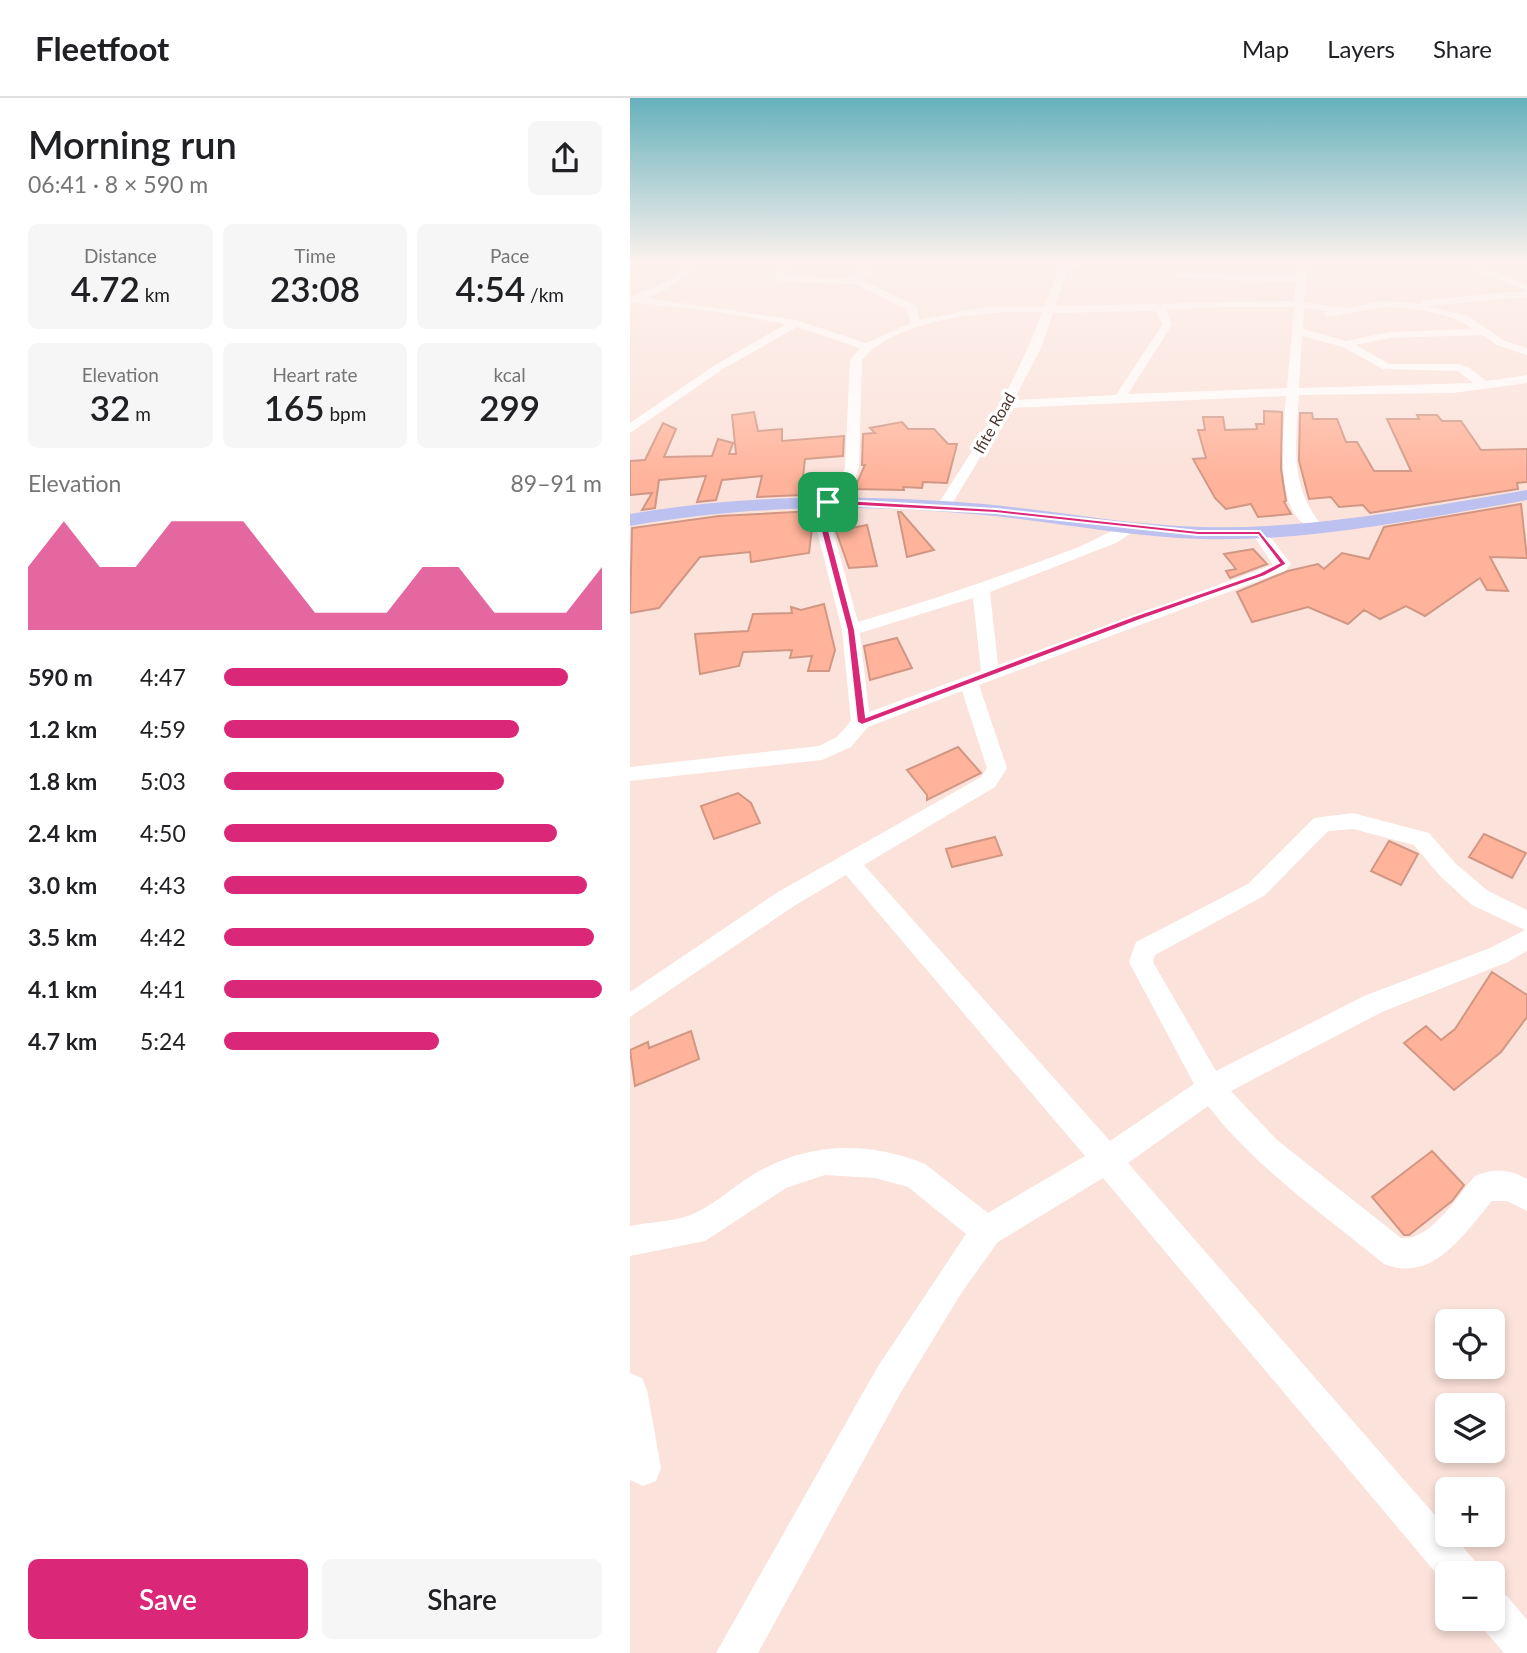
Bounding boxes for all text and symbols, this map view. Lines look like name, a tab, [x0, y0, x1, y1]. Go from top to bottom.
text: Fleetfoot	[35, 28, 169, 68]
text: Map	[1242, 34, 1289, 63]
text: Layers	[1327, 34, 1395, 63]
text: Share	[1433, 34, 1492, 63]
text: Morning run	[28, 121, 237, 167]
button: share	[528, 121, 602, 195]
text: 06:41 · 8 × 590 m	[28, 170, 208, 198]
text: Distance	[84, 244, 157, 267]
text: Time	[294, 244, 336, 267]
text: Pace	[490, 244, 529, 267]
text: 4.72	[71, 267, 140, 309]
text: 23:08	[270, 267, 360, 309]
text: 4:54	[455, 267, 525, 309]
text: km	[140, 283, 170, 306]
text: /km	[525, 283, 564, 306]
text: Elevation	[82, 363, 159, 386]
text: Heart rate	[272, 363, 358, 386]
text: kcal	[494, 363, 526, 386]
text: 32	[90, 386, 130, 428]
text: 165	[264, 386, 325, 428]
text: 299	[479, 386, 540, 428]
street label: Ifite Road	[969, 389, 1019, 457]
text: m	[130, 402, 151, 425]
text: bpm	[325, 402, 366, 425]
text: Elevation	[28, 469, 121, 497]
text: 89–91 m	[510, 469, 602, 497]
pin	[798, 472, 858, 532]
icon: arrive	[809, 483, 847, 521]
text: 590 m	[28, 663, 93, 691]
text: 4:47	[140, 663, 186, 691]
text: 1.2 km	[28, 715, 97, 743]
text: 4:59	[140, 715, 186, 743]
text: 1.8 km	[28, 767, 97, 795]
text: 5:03	[140, 767, 186, 795]
text: 2.4 km	[28, 819, 97, 847]
text: 4:50	[140, 819, 186, 847]
text: 3.0 km	[28, 871, 97, 899]
text: 4:43	[140, 871, 186, 899]
text: 3.5 km	[28, 923, 97, 951]
text: 4:42	[140, 923, 186, 951]
text: 4.1 km	[28, 975, 97, 1003]
text: 4:41	[140, 975, 186, 1003]
text: 4.7 km	[28, 1027, 97, 1055]
text: 5:24	[140, 1027, 186, 1055]
map controls	[1435, 1309, 1505, 1631]
button: locate	[1435, 1309, 1505, 1379]
button: layers	[1435, 1393, 1505, 1463]
button: +	[1435, 1477, 1505, 1547]
button: Save	[28, 1559, 308, 1639]
button: Share	[322, 1559, 602, 1639]
button: −	[1435, 1561, 1505, 1631]

